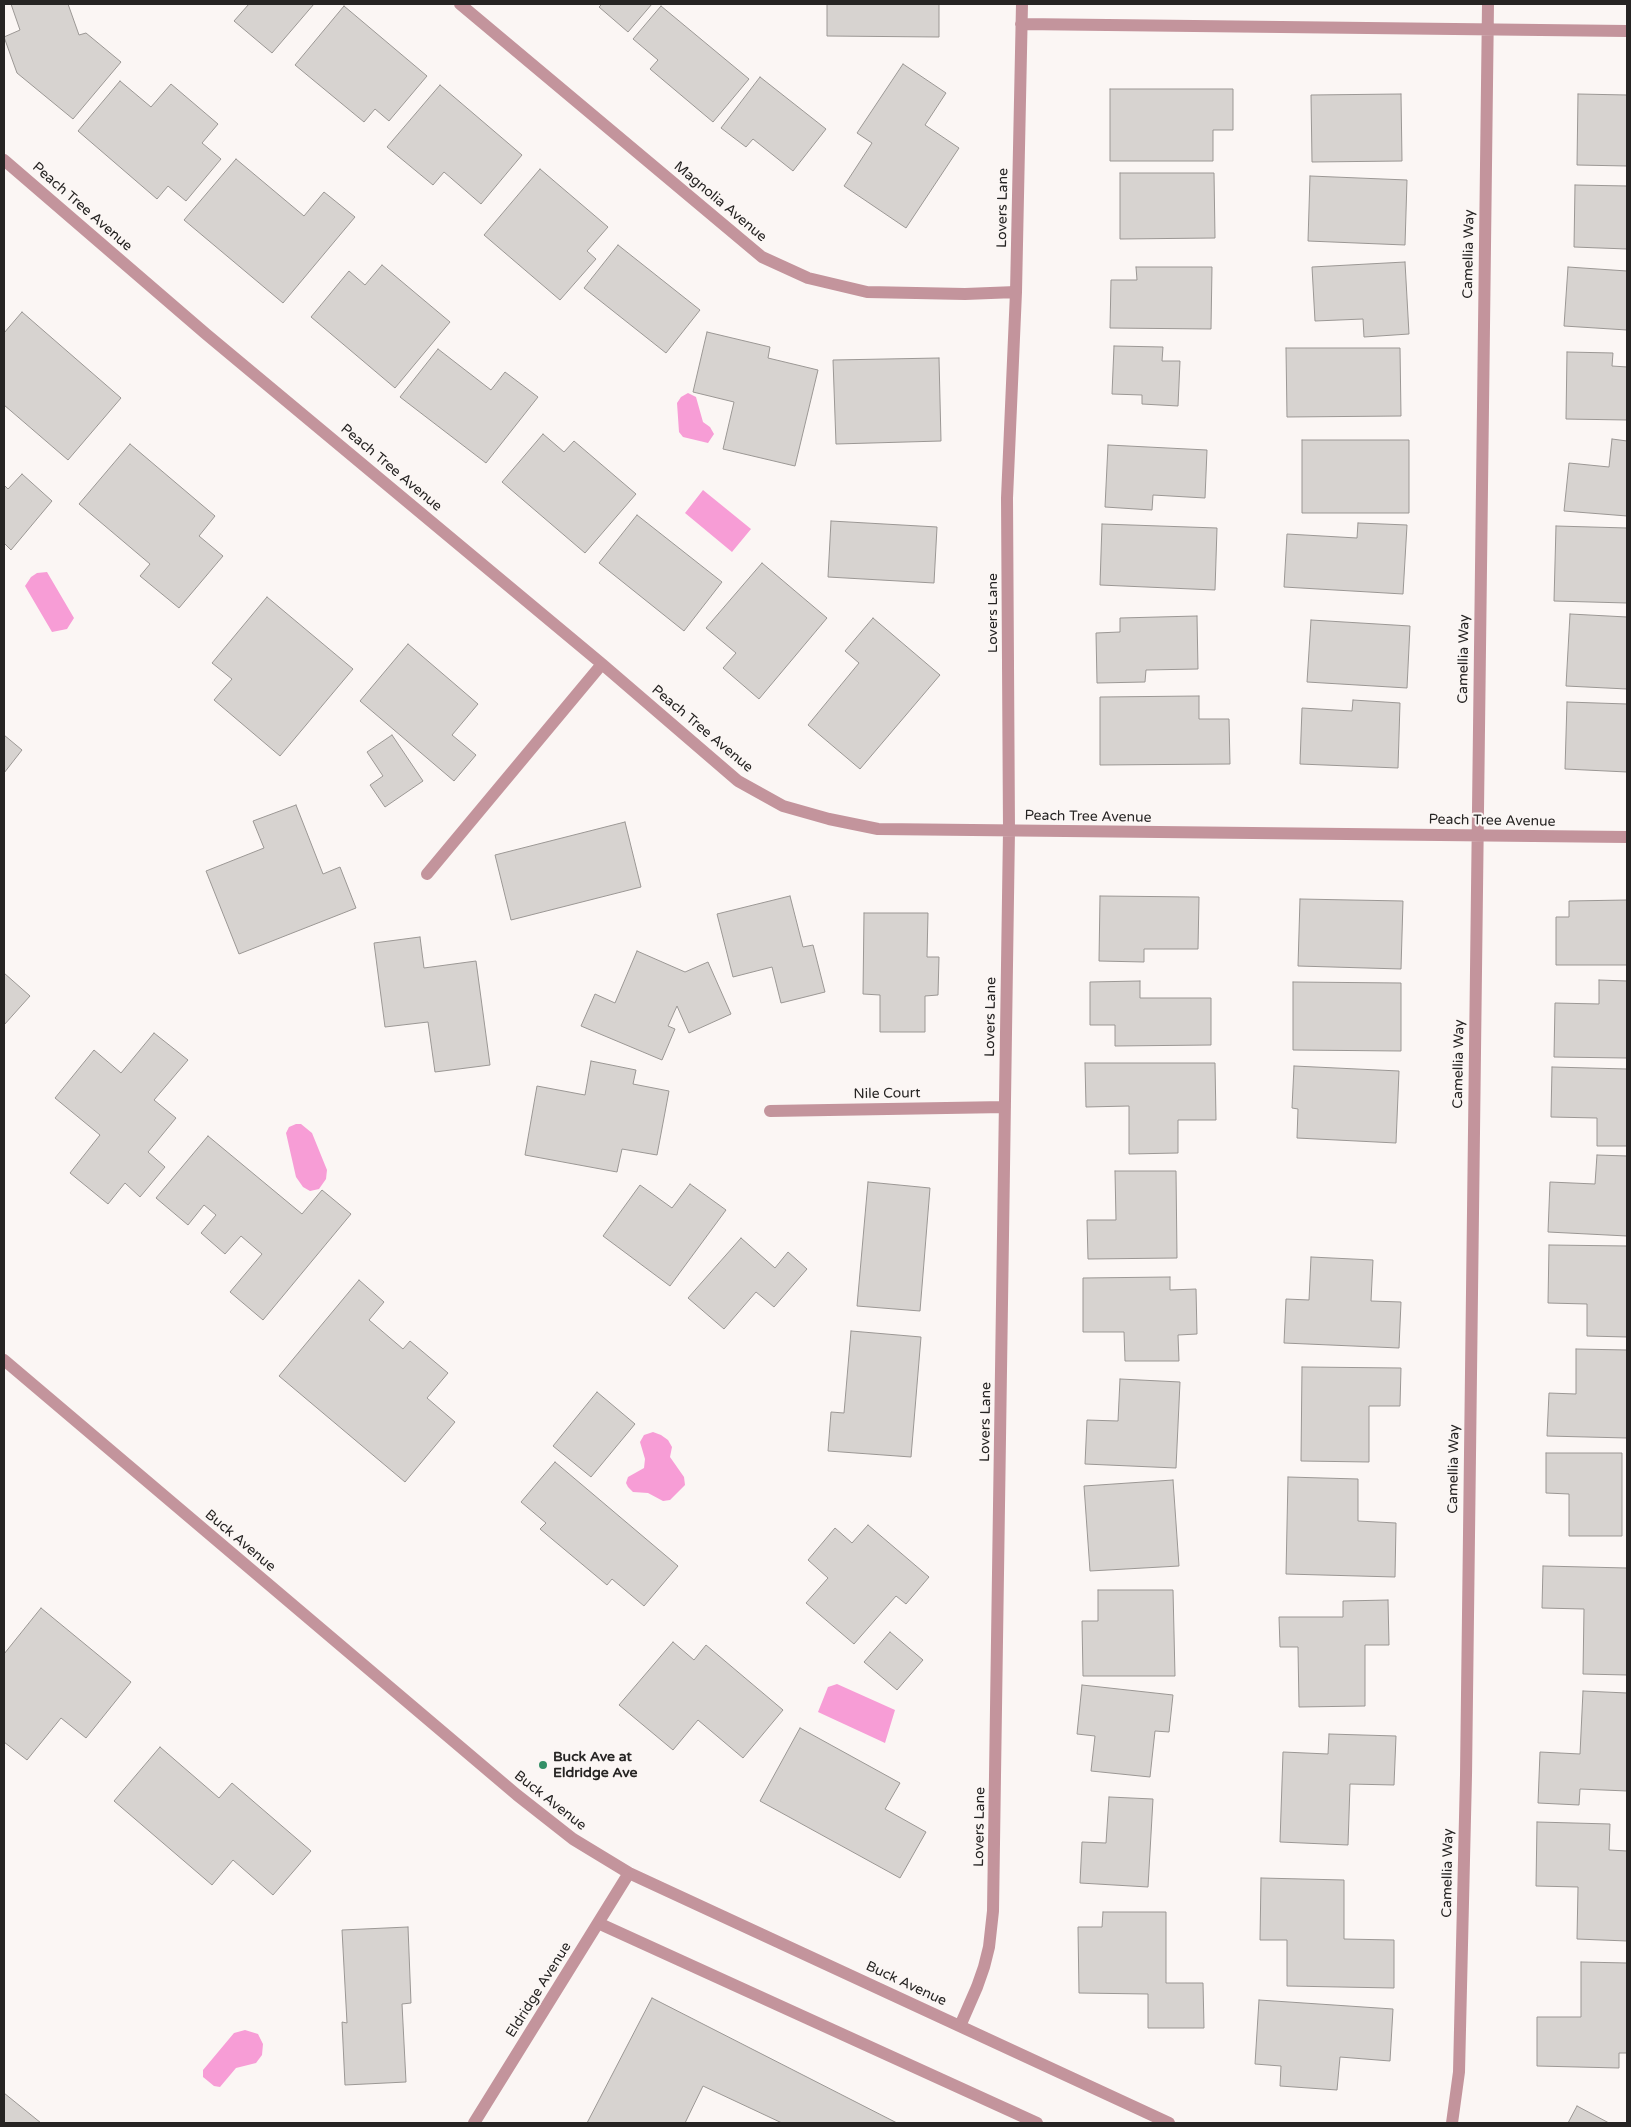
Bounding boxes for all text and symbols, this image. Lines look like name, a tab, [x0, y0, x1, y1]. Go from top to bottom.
street label: Magnolia Avenue	[670, 158, 770, 246]
street label: Peach Tree Avenue	[29, 159, 135, 255]
street label: Lovers Lane	[994, 168, 1012, 248]
street label: Camellia Way	[1460, 209, 1478, 299]
street label: Peach Tree Avenue	[337, 421, 445, 515]
street label: Lovers Lane	[985, 573, 1001, 653]
street label: Camellia Way	[1455, 614, 1473, 704]
street label: Peach Tree Avenue	[648, 682, 756, 776]
street label: Peach Tree Avenue	[1024, 807, 1152, 827]
street label: Peach Tree Avenue	[1428, 811, 1556, 831]
street label: Lovers Lane	[982, 977, 1000, 1057]
street label: Camellia Way	[1450, 1019, 1468, 1109]
street label: Nile Court	[853, 1085, 921, 1103]
street label: Lovers Lane	[977, 1382, 995, 1462]
street label: Camellia Way	[1445, 1424, 1463, 1514]
street label: Buck Avenue	[201, 1507, 279, 1575]
place label: Buck Ave at Eldridge Ave	[553, 1749, 638, 1781]
marker: Buck Ave at Eldridge Ave	[537, 1759, 549, 1771]
street label: Buck Avenue	[511, 1768, 589, 1834]
street label: Lovers Lane	[971, 1787, 989, 1867]
street label: Camellia Way	[1439, 1828, 1457, 1918]
street label: Eldridge Avenue	[503, 1939, 575, 2041]
street label: Buck Avenue	[863, 1958, 949, 2010]

